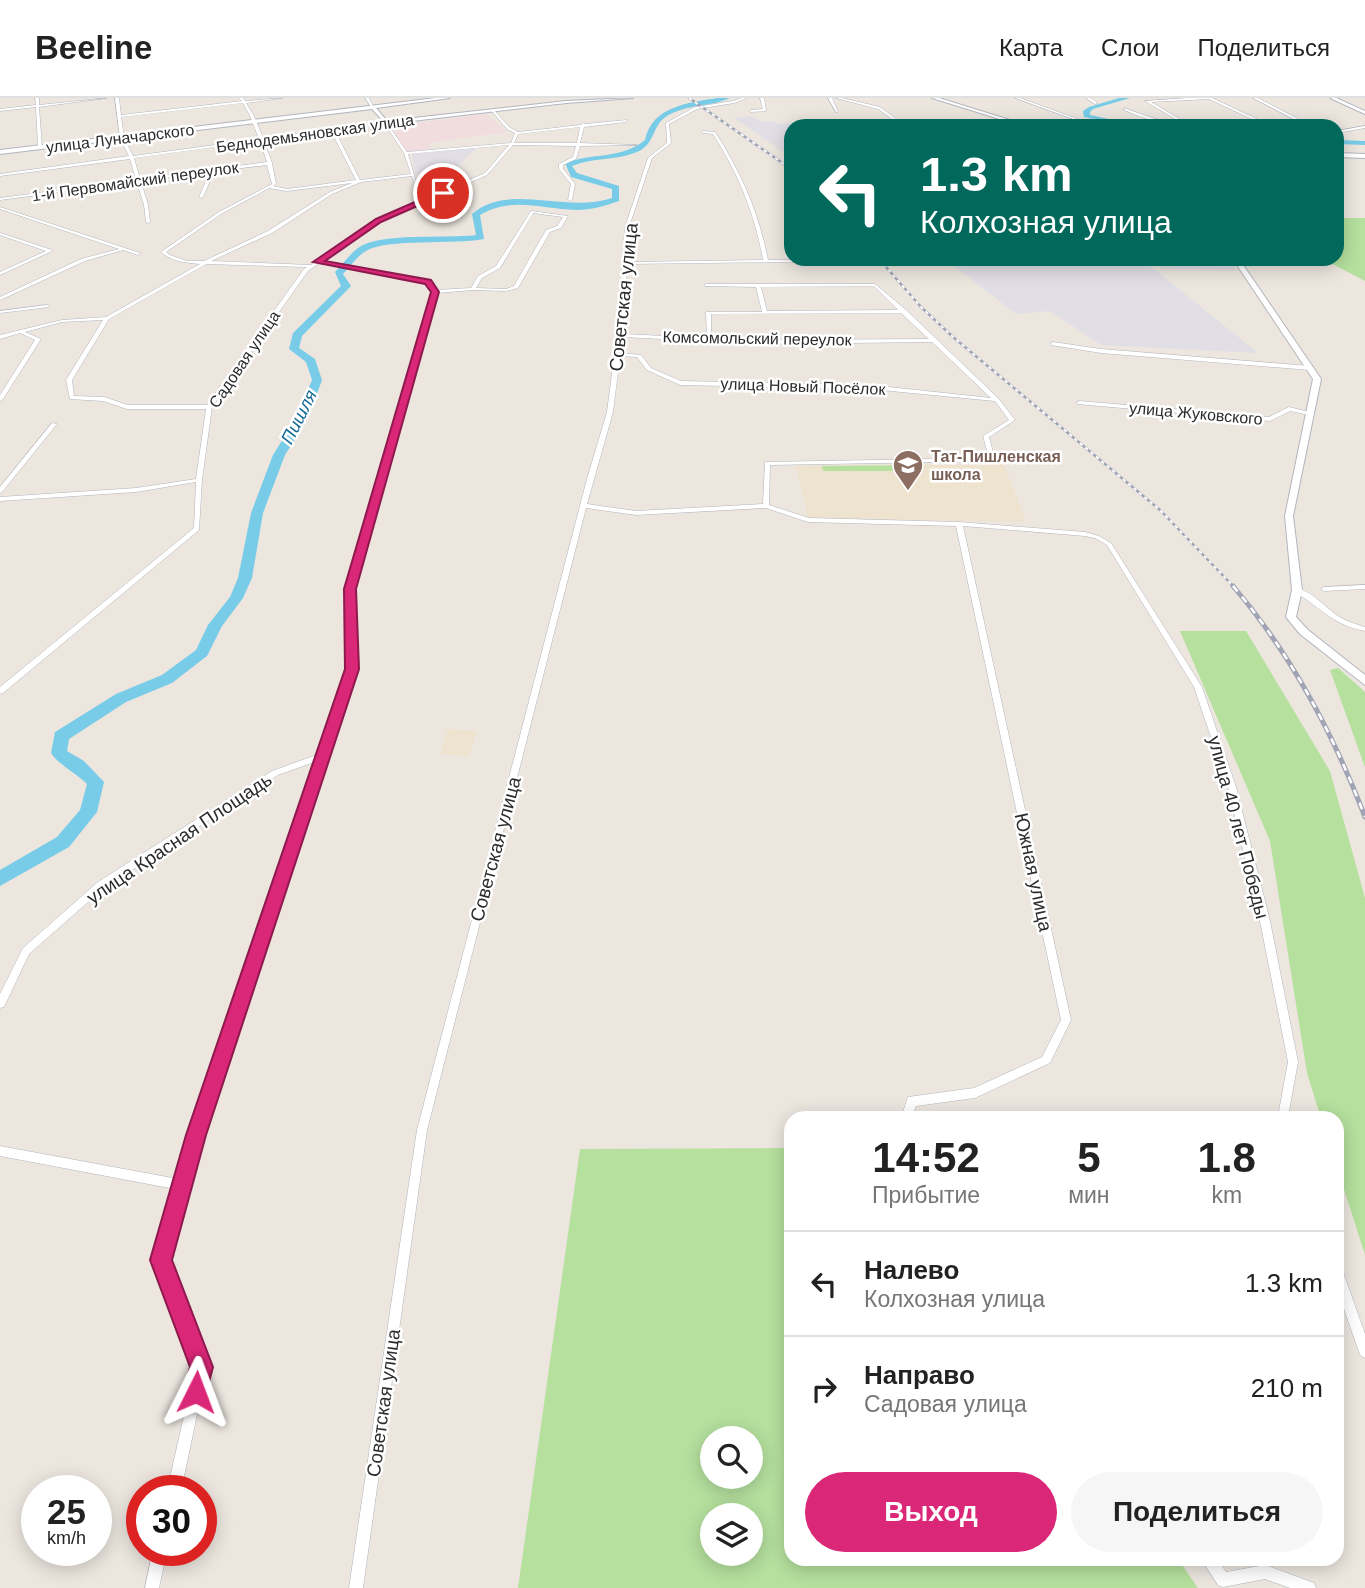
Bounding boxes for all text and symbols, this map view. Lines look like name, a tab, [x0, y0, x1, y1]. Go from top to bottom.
text: Beeline	[35, 29, 152, 66]
text: Карта	[999, 34, 1063, 61]
text: Слои	[1101, 34, 1159, 61]
text: Поделиться	[1197, 34, 1330, 61]
street label: Беднодемьяновская улица	[215, 111, 415, 156]
street label: улица Луначарского	[45, 121, 195, 156]
icon: left	[805, 147, 896, 238]
text: 1.3 km	[920, 147, 1073, 201]
street label: 1-й Первомайский переулок	[31, 158, 240, 204]
pin	[413, 163, 473, 223]
icon: arrive	[424, 174, 462, 212]
text: Колхозная улица	[920, 204, 1172, 240]
street label: Советская улица	[605, 221, 642, 372]
street label: Садовая улица	[206, 308, 283, 411]
street label: Комсомольский переулок	[662, 328, 853, 349]
street label: улица Новый Посёлок	[720, 375, 887, 398]
water label: Пишля	[277, 386, 321, 447]
street label: улица Жуковского	[1129, 399, 1263, 428]
school or university icon: Тат-Пишленская школа	[891, 448, 925, 492]
place label: Тат-Пишленская школа	[931, 448, 1061, 483]
street label: улица 40 лет Победы	[1204, 733, 1273, 921]
street label: улица Красная Площадь	[83, 769, 276, 908]
street label: Советская улица	[466, 774, 525, 924]
street label: Южная улица	[1011, 811, 1056, 934]
text: 14:52	[872, 1134, 980, 1181]
text: 5	[1077, 1134, 1100, 1181]
text: 1.8	[1198, 1134, 1256, 1181]
text: Прибытие	[872, 1182, 980, 1208]
text: мин	[1068, 1182, 1110, 1208]
text: km	[1211, 1182, 1242, 1208]
text: Налево	[864, 1255, 959, 1285]
icon: left	[805, 1265, 843, 1303]
text: 1.3 km	[1245, 1268, 1323, 1298]
text: Колхозная улица	[864, 1286, 1045, 1312]
street label: Советская улица	[363, 1327, 404, 1478]
position arrow	[159, 1355, 233, 1429]
text: Направо	[864, 1360, 975, 1390]
icon: right	[805, 1370, 843, 1408]
text: 210 m	[1251, 1373, 1323, 1403]
text: Садовая улица	[864, 1391, 1027, 1417]
map controls	[700, 1426, 763, 1566]
button: search	[700, 1426, 763, 1489]
button: Выход	[805, 1472, 1057, 1552]
button: Поделиться	[1071, 1472, 1323, 1552]
speed limit sign: 30	[126, 1475, 217, 1566]
text: 25	[47, 1492, 86, 1531]
button: layers	[700, 1503, 763, 1566]
text: km/h	[47, 1528, 86, 1548]

